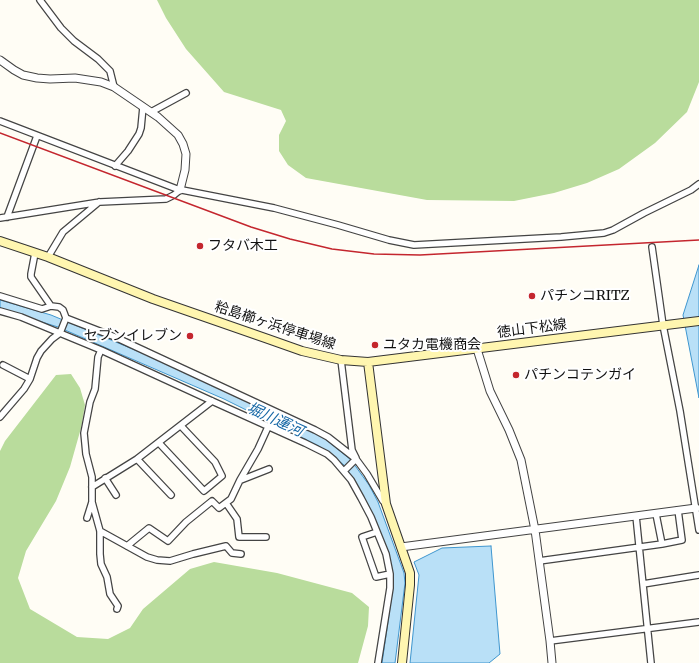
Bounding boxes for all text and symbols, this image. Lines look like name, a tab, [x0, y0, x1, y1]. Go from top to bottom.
place label: フタバ木工	[208, 238, 278, 254]
marker: フタバ木工	[195, 241, 205, 251]
place label: パチンコRITZ	[540, 288, 630, 304]
marker: パチンコRITZ	[527, 291, 537, 301]
street label: 粭島櫛ヶ浜停車場線	[212, 299, 338, 353]
street label: 徳山下松線	[496, 316, 568, 342]
place label: セブンイレブン	[84, 328, 182, 344]
marker: セブンイレブン	[185, 331, 195, 341]
place label: ユタカ電機商会	[383, 337, 481, 353]
marker: ユタカ電機商会	[370, 340, 380, 350]
place label: パチンコテンガイ	[524, 367, 636, 383]
marker: パチンコテンガイ	[511, 370, 521, 380]
water label: 堀川運河	[244, 399, 306, 441]

